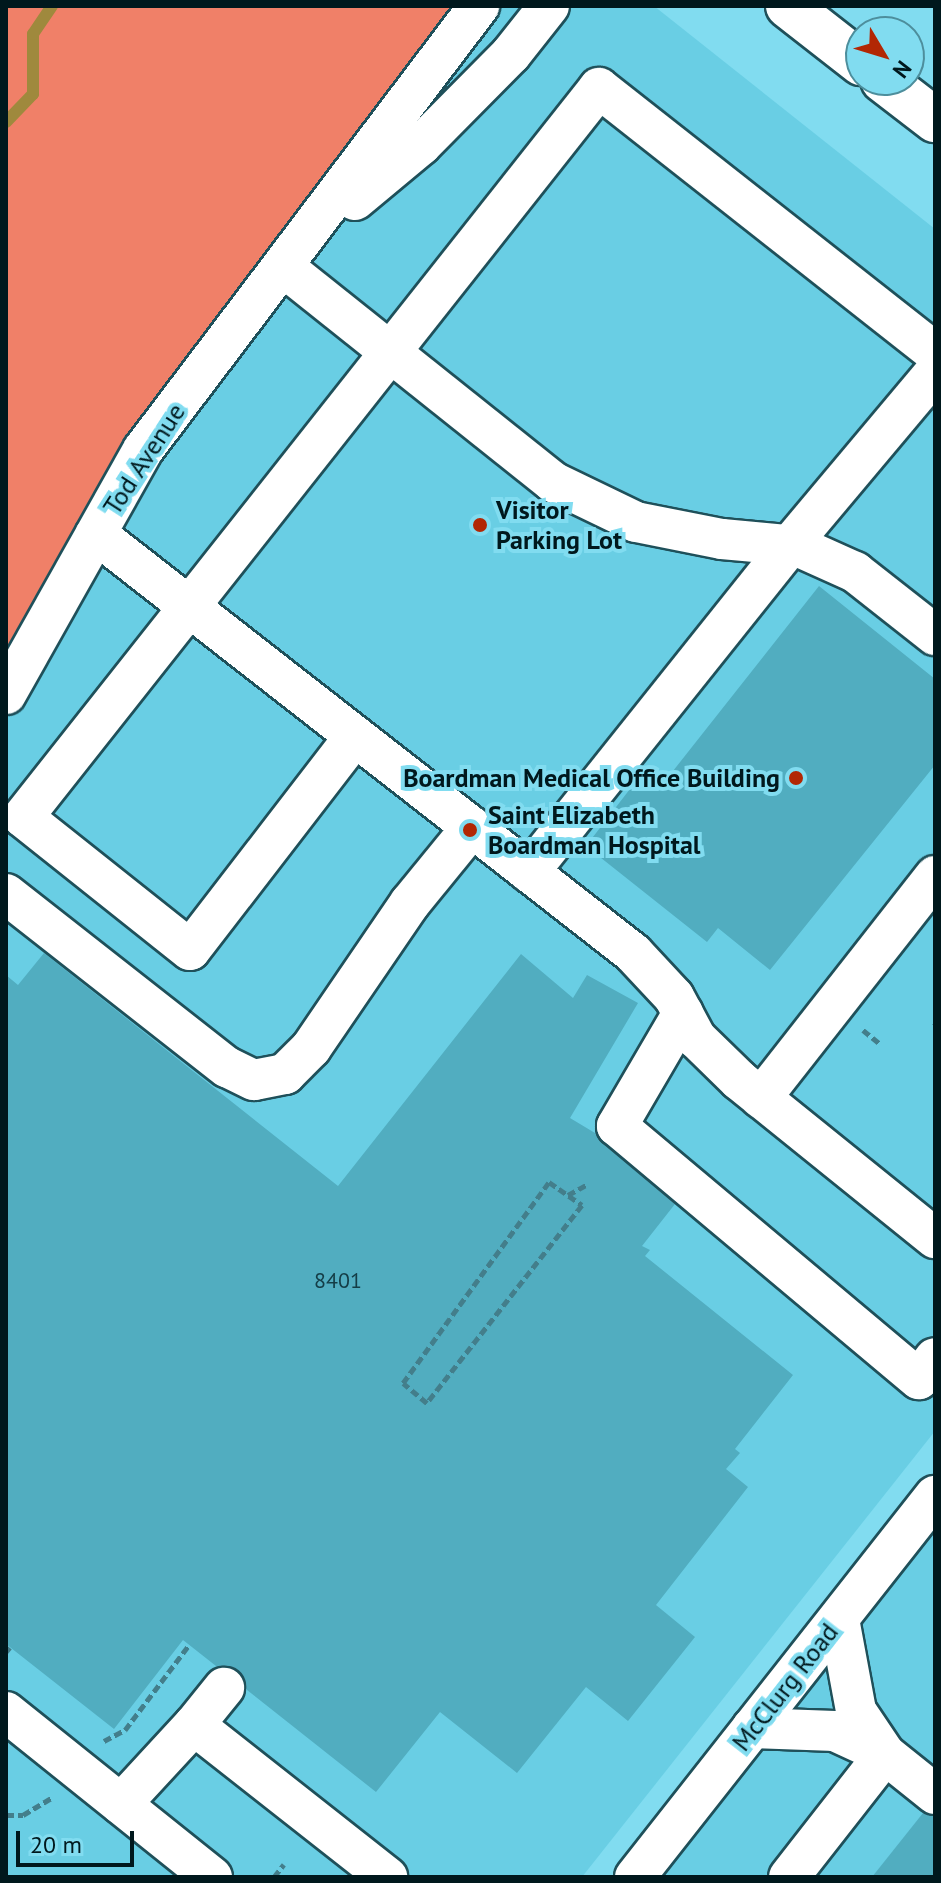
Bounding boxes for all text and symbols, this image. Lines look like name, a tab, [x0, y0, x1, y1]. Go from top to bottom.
north arrow	[845, 16, 925, 96]
text: N	[887, 55, 918, 84]
street label: Tod Avenue	[96, 397, 192, 521]
place label: Visitor Parking Lot	[496, 494, 622, 556]
marker: Visitor Parking Lot	[471, 516, 489, 534]
place label: Boardman Medical Office Building	[403, 762, 780, 794]
marker: Boardman Medical Office Building	[787, 769, 805, 787]
place label: Saint Elizabeth Boardman Hospital	[488, 799, 700, 860]
marker: Saint Elizabeth Boardman Hospital	[459, 819, 481, 841]
house number: 8401	[314, 1268, 362, 1294]
street label: McClurg Road	[725, 1617, 845, 1757]
scale bar	[20, 1815, 138, 1865]
text: 20 m	[30, 1829, 82, 1860]

